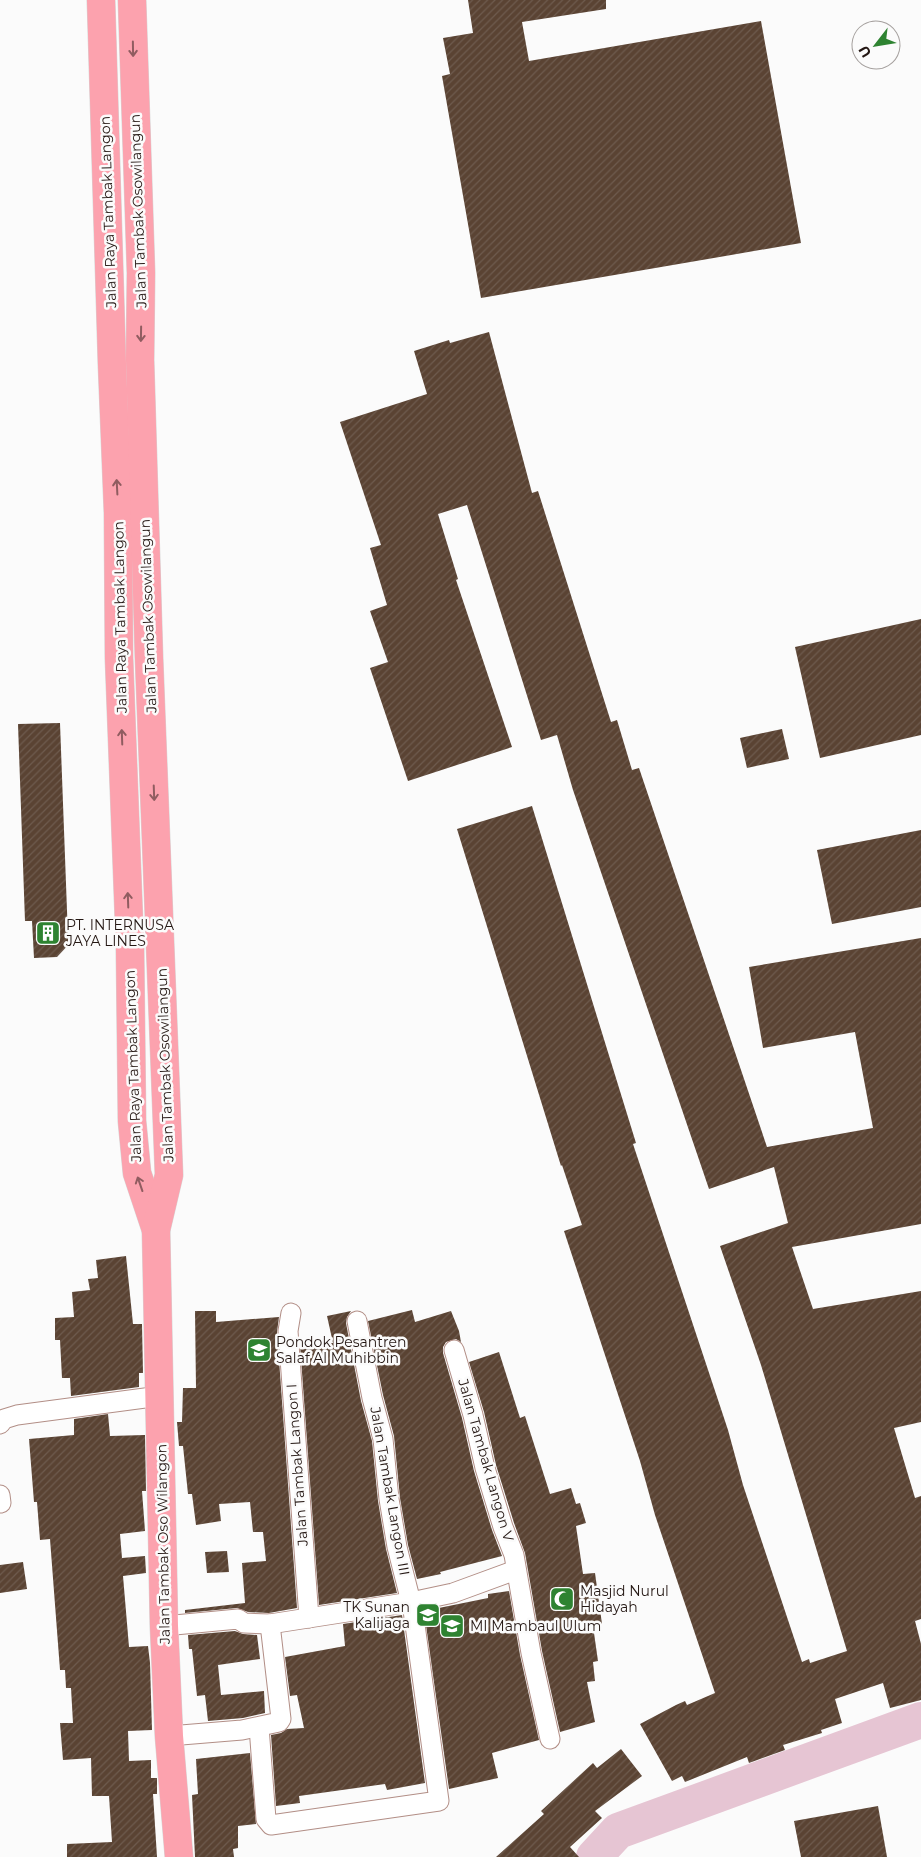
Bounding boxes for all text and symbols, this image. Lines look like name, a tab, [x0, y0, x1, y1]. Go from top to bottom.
north arrow	[851, 20, 901, 70]
one-way arrow	[128, 40, 138, 56]
text: U	[854, 42, 875, 61]
street label: Jalan Tambak Osowilangun	[126, 114, 150, 309]
street label: Jalan Raya Tambak Langon	[96, 116, 120, 309]
one-way arrow	[136, 325, 146, 341]
one-way arrow	[113, 479, 122, 495]
street label: Jalan Tambak Osowilangun	[136, 519, 160, 714]
street label: Jalan Raya Tambak Langon	[109, 521, 131, 714]
one-way arrow	[117, 729, 127, 746]
one-way arrow	[150, 785, 159, 801]
one-way arrow	[123, 892, 133, 908]
place label: PT. INTERNUSA JAYA LINES	[65, 916, 175, 950]
building icon: PT. INTERNUSA JAYA LINES	[35, 920, 61, 946]
street label: Jalan Tambak Osowilangun	[153, 968, 177, 1163]
street label: Jalan Raya Tambak Langon	[121, 970, 145, 1163]
one-way arrow	[135, 1176, 144, 1192]
place label: Pondok Pesantren Salaf Al Muhibbin	[276, 1333, 406, 1367]
school or university icon: Pondok Pesantren Salaf Al Muhibbin	[246, 1337, 272, 1363]
street label: Jalan Tambak Langon V	[454, 1376, 518, 1544]
street label: Jalan Tambak Langon I	[282, 1383, 312, 1548]
street label: Jalan Tambak Langon III	[366, 1404, 414, 1577]
street label: Jalan Tambak Oso Wilangon	[152, 1444, 174, 1645]
place label: Masjid Nurul Hidayah	[580, 1582, 669, 1616]
mosque icon: Masjid Nurul Hidayah	[549, 1586, 575, 1612]
place label: TK Sunan Kalijaga	[343, 1598, 410, 1632]
school or university icon: TK Sunan Kalijaga	[415, 1602, 441, 1628]
school or university icon: MI Mambaul Ulum	[439, 1613, 465, 1639]
place label: MI Mambaul Ulum	[470, 1617, 601, 1635]

